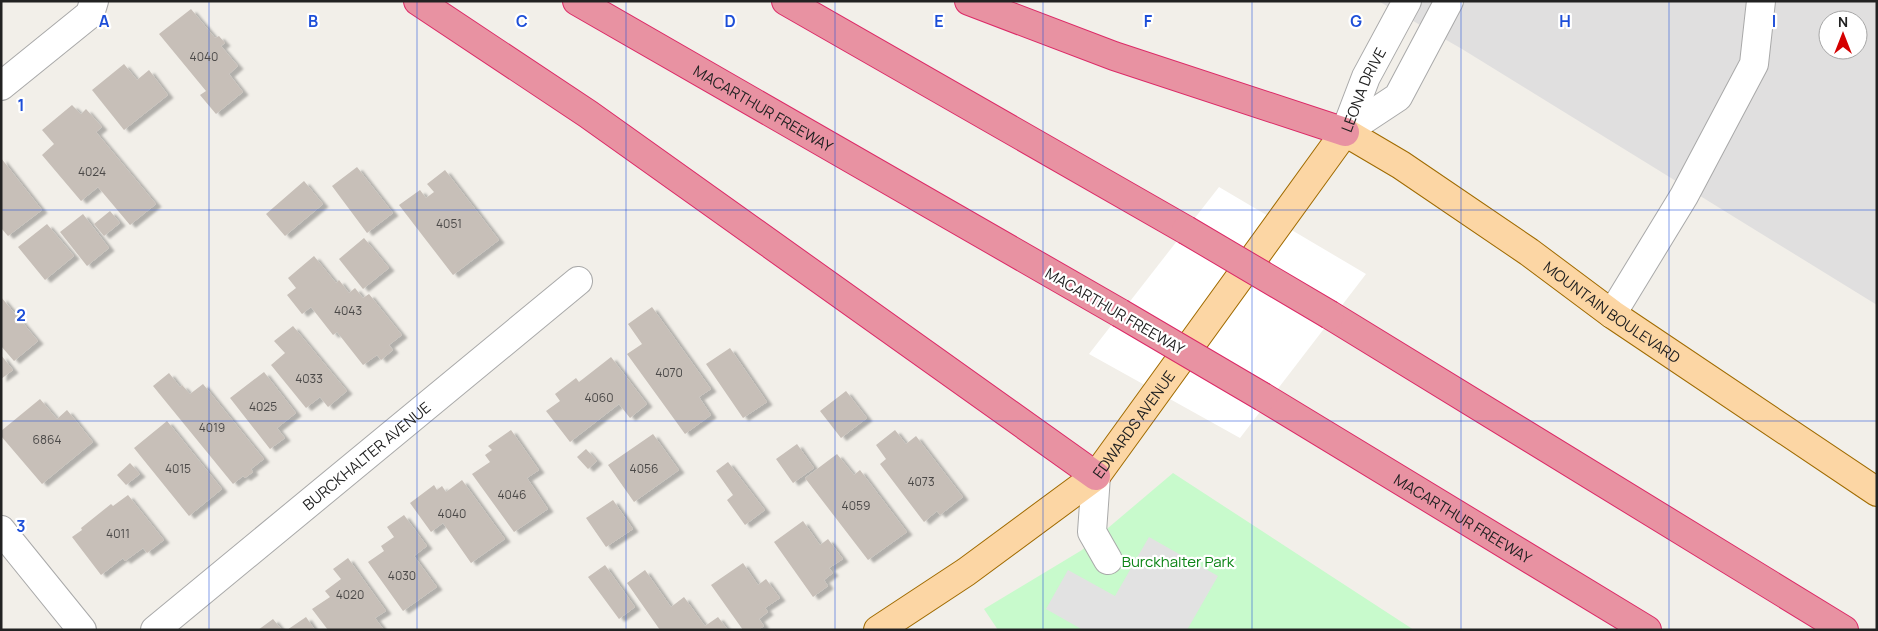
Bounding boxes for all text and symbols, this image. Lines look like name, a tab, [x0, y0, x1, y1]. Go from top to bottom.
text: A	[99, 10, 110, 32]
text: B	[308, 10, 318, 32]
text: C	[516, 10, 528, 32]
text: D	[724, 10, 736, 32]
text: E	[934, 10, 944, 32]
text: F	[1144, 10, 1153, 32]
text: G	[1350, 10, 1362, 32]
text: H	[1559, 10, 1571, 32]
text: I	[1772, 10, 1776, 32]
north arrow	[1818, 10, 1868, 60]
text: N	[1838, 12, 1848, 31]
street label: LEONA DRIVE	[1336, 44, 1391, 135]
house number: 4040	[190, 48, 218, 65]
street label: MACARTHUR FREEWAY	[690, 60, 838, 157]
text: 1	[17, 94, 25, 116]
house number: 4024	[78, 163, 106, 180]
house number: 4051	[436, 215, 462, 232]
street label: MOUNTAIN BOULEVARD	[1540, 256, 1685, 368]
street label: MACARTHUR FREEWAY	[1042, 263, 1189, 360]
house number: 4043	[334, 302, 362, 319]
text: 2	[16, 304, 26, 326]
house number: 4070	[655, 364, 683, 381]
street label: EDWARDS AVENUE	[1088, 366, 1180, 482]
house number: 4033	[295, 370, 323, 387]
house number: 4060	[584, 389, 614, 406]
street label: BURCKHALTER AVENUE	[298, 397, 435, 515]
house number: 4025	[249, 398, 277, 415]
house number: 4019	[199, 419, 225, 436]
house number: 6864	[33, 431, 61, 448]
house number: 4015	[165, 460, 191, 477]
house number: 4056	[630, 460, 658, 477]
street label: MACARTHUR FREEWAY	[1390, 469, 1536, 569]
house number: 4073	[907, 473, 935, 490]
house number: 4046	[498, 486, 526, 503]
house number: 4059	[842, 497, 870, 514]
house number: 4040	[438, 505, 466, 522]
text: 3	[16, 515, 26, 537]
house number: 4011	[106, 525, 130, 542]
park label: Burckhalter Park	[1122, 551, 1235, 572]
house number: 4030	[388, 567, 416, 584]
house number: 4020	[336, 586, 364, 603]

